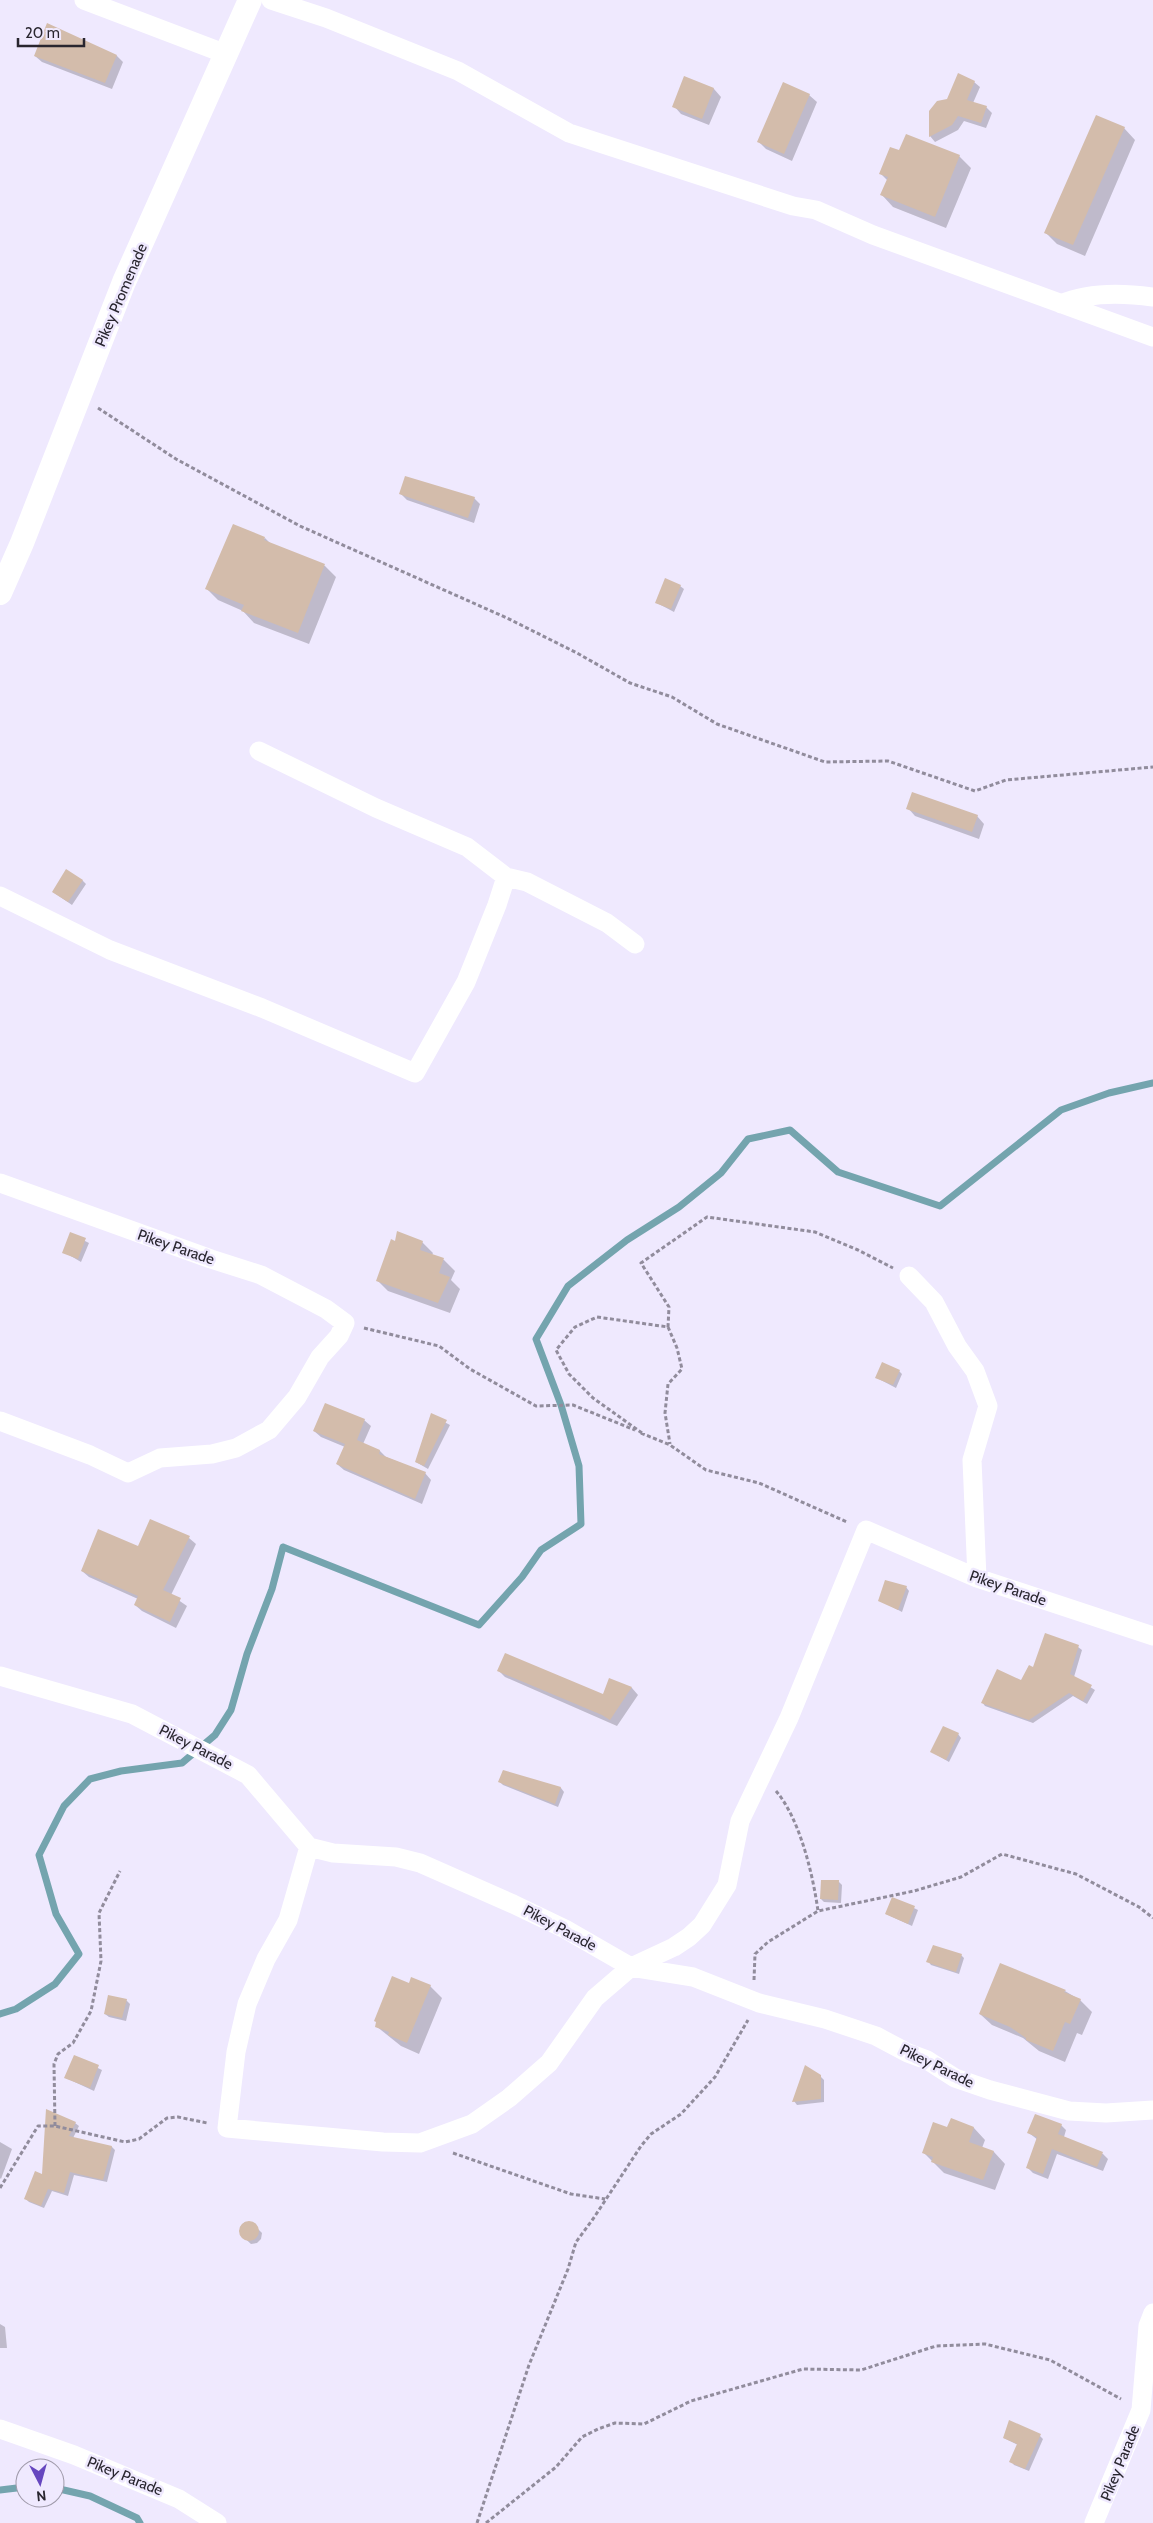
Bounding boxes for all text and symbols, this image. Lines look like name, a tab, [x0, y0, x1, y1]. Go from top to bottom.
scale bar	[18, 15, 84, 47]
text: 20 m	[25, 24, 60, 42]
street label: Pikey Promenade	[91, 240, 151, 349]
street label: Pikey Parade	[135, 1225, 217, 1269]
street label: Pikey Parade	[967, 1566, 1049, 1610]
street label: Pikey Parade	[156, 1721, 236, 1773]
street label: Pikey Parade	[520, 1901, 600, 1955]
street label: Pikey Parade	[897, 2040, 977, 2092]
street label: Pikey Parade	[1097, 2422, 1143, 2503]
street label: Pikey Parade	[85, 2453, 166, 2499]
north arrow	[15, 2458, 65, 2508]
text: N	[35, 2486, 47, 2505]

